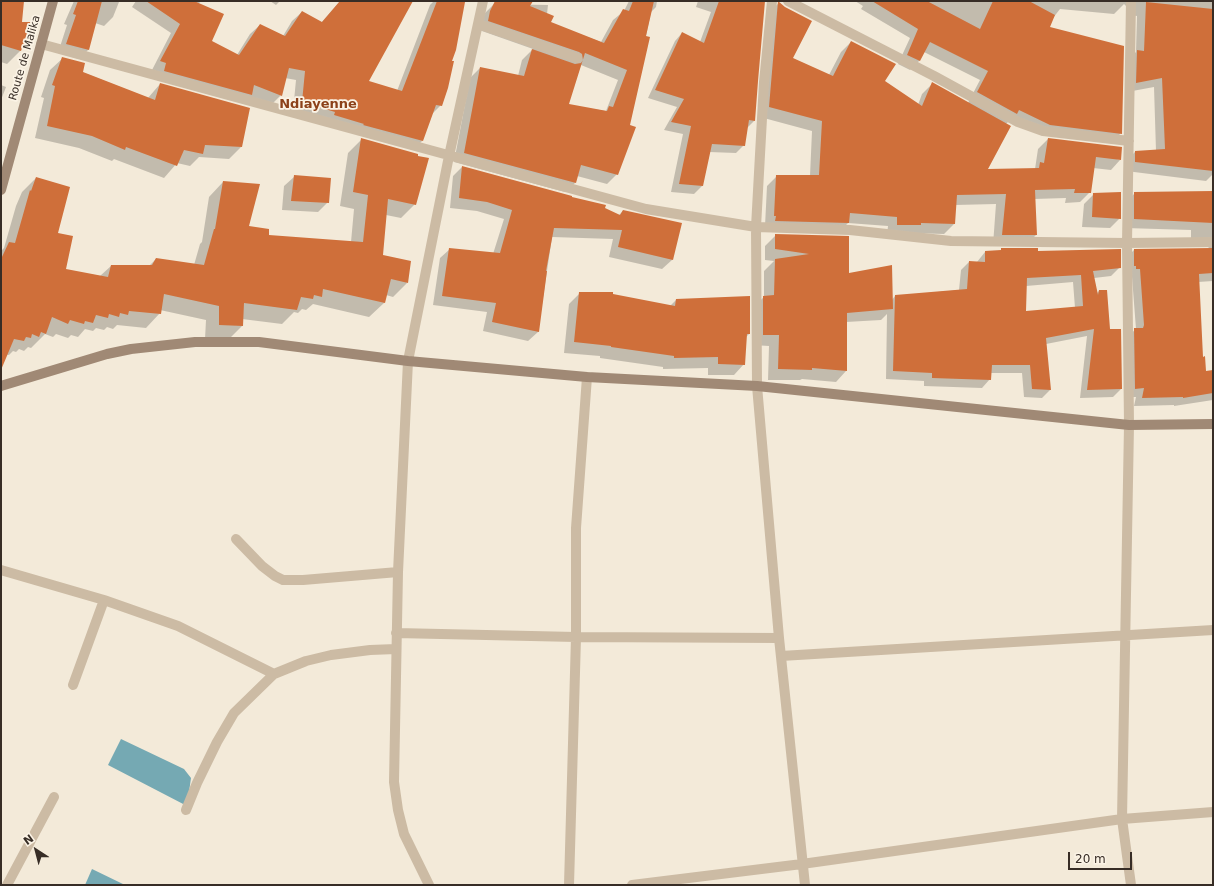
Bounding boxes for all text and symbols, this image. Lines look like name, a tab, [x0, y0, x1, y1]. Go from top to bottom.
street label: Route de Malika	[7, 14, 43, 102]
district label: Ndiayenne	[279, 97, 357, 113]
north arrow	[16, 830, 56, 870]
text: N	[21, 832, 36, 848]
scale bar	[1070, 844, 1134, 870]
text: 20 m	[1075, 852, 1106, 866]

